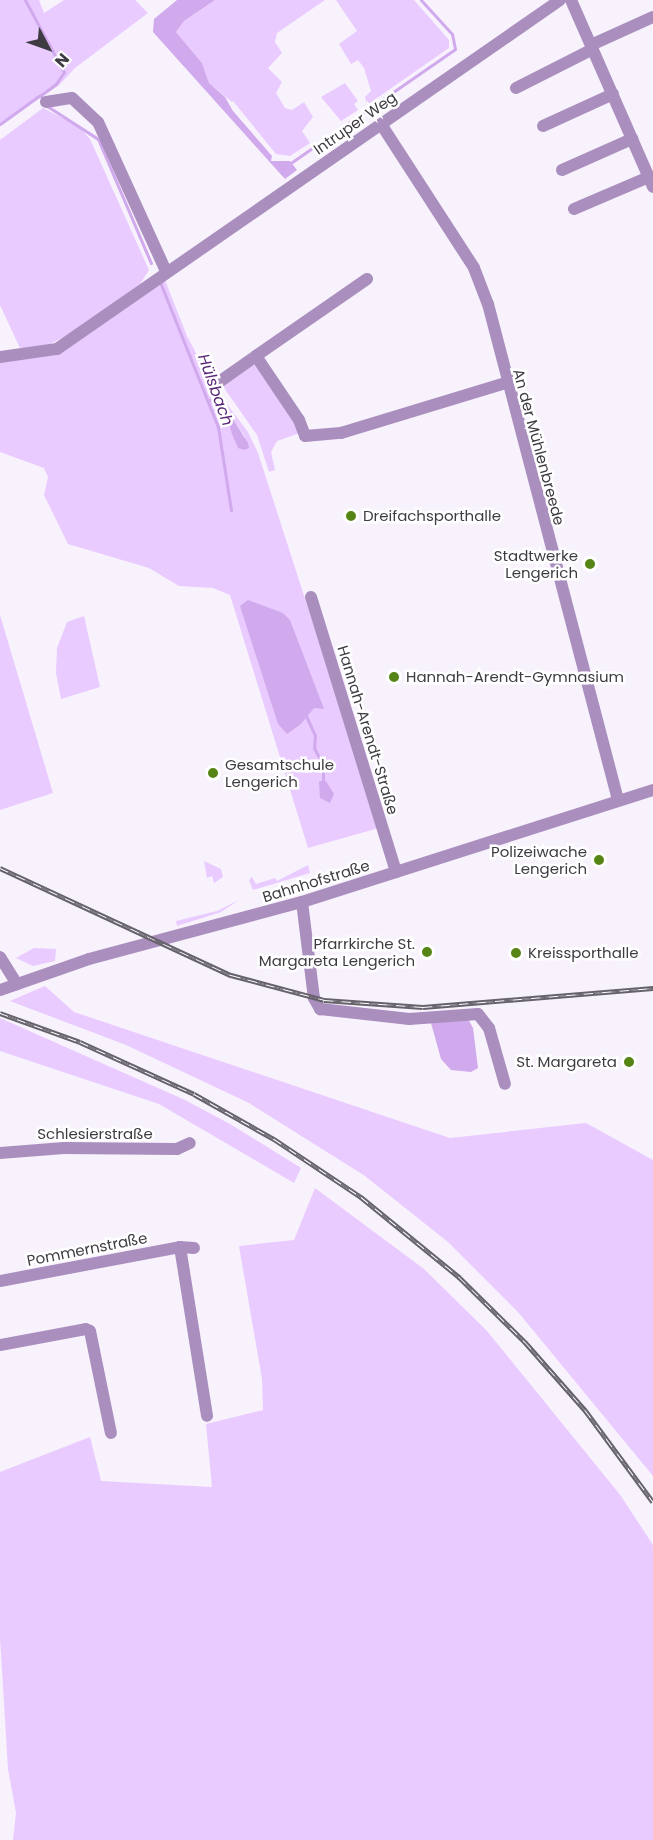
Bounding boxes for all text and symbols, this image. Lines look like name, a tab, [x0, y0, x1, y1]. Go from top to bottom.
north arrow	[18, 18, 78, 78]
text: N	[49, 48, 75, 72]
street label: Intruper Weg	[310, 88, 400, 158]
water label: Hülsbach	[193, 351, 237, 429]
street label: An der Mühlenbreede	[509, 367, 569, 527]
place label: Dreifachsporthalle	[363, 507, 501, 525]
marker: Dreifachsporthalle	[344, 509, 358, 523]
place label: Stadtwerke Lengerich	[494, 546, 578, 581]
marker: Stadtwerke Lengerich	[583, 557, 597, 571]
street label: Hannah-Arendt-Straße	[334, 643, 402, 817]
place label: Hannah-Arendt-Gymnasium	[406, 668, 624, 686]
marker: Hannah-Arendt-Gymnasium	[387, 670, 401, 684]
place label: Gesamtschule Lengerich	[225, 755, 334, 790]
marker: Gesamtschule Lengerich	[206, 766, 220, 780]
place label: Polizeiwache Lengerich	[491, 842, 587, 877]
marker: Polizeiwache Lengerich	[592, 853, 606, 867]
street label: Bahnhofstraße	[260, 856, 372, 906]
place label: Pfarrkirche St. Margareta Lengerich	[259, 934, 415, 969]
place label: Kreissporthalle	[528, 944, 638, 962]
marker: Pfarrkirche St. Margareta Lengerich	[420, 945, 434, 959]
marker: Kreissporthalle	[509, 946, 523, 960]
place label: St. Margareta	[516, 1053, 617, 1071]
marker: St. Margareta	[622, 1055, 636, 1069]
street label: Schlesierstraße	[37, 1125, 153, 1143]
street label: Pommernstraße	[25, 1229, 149, 1269]

